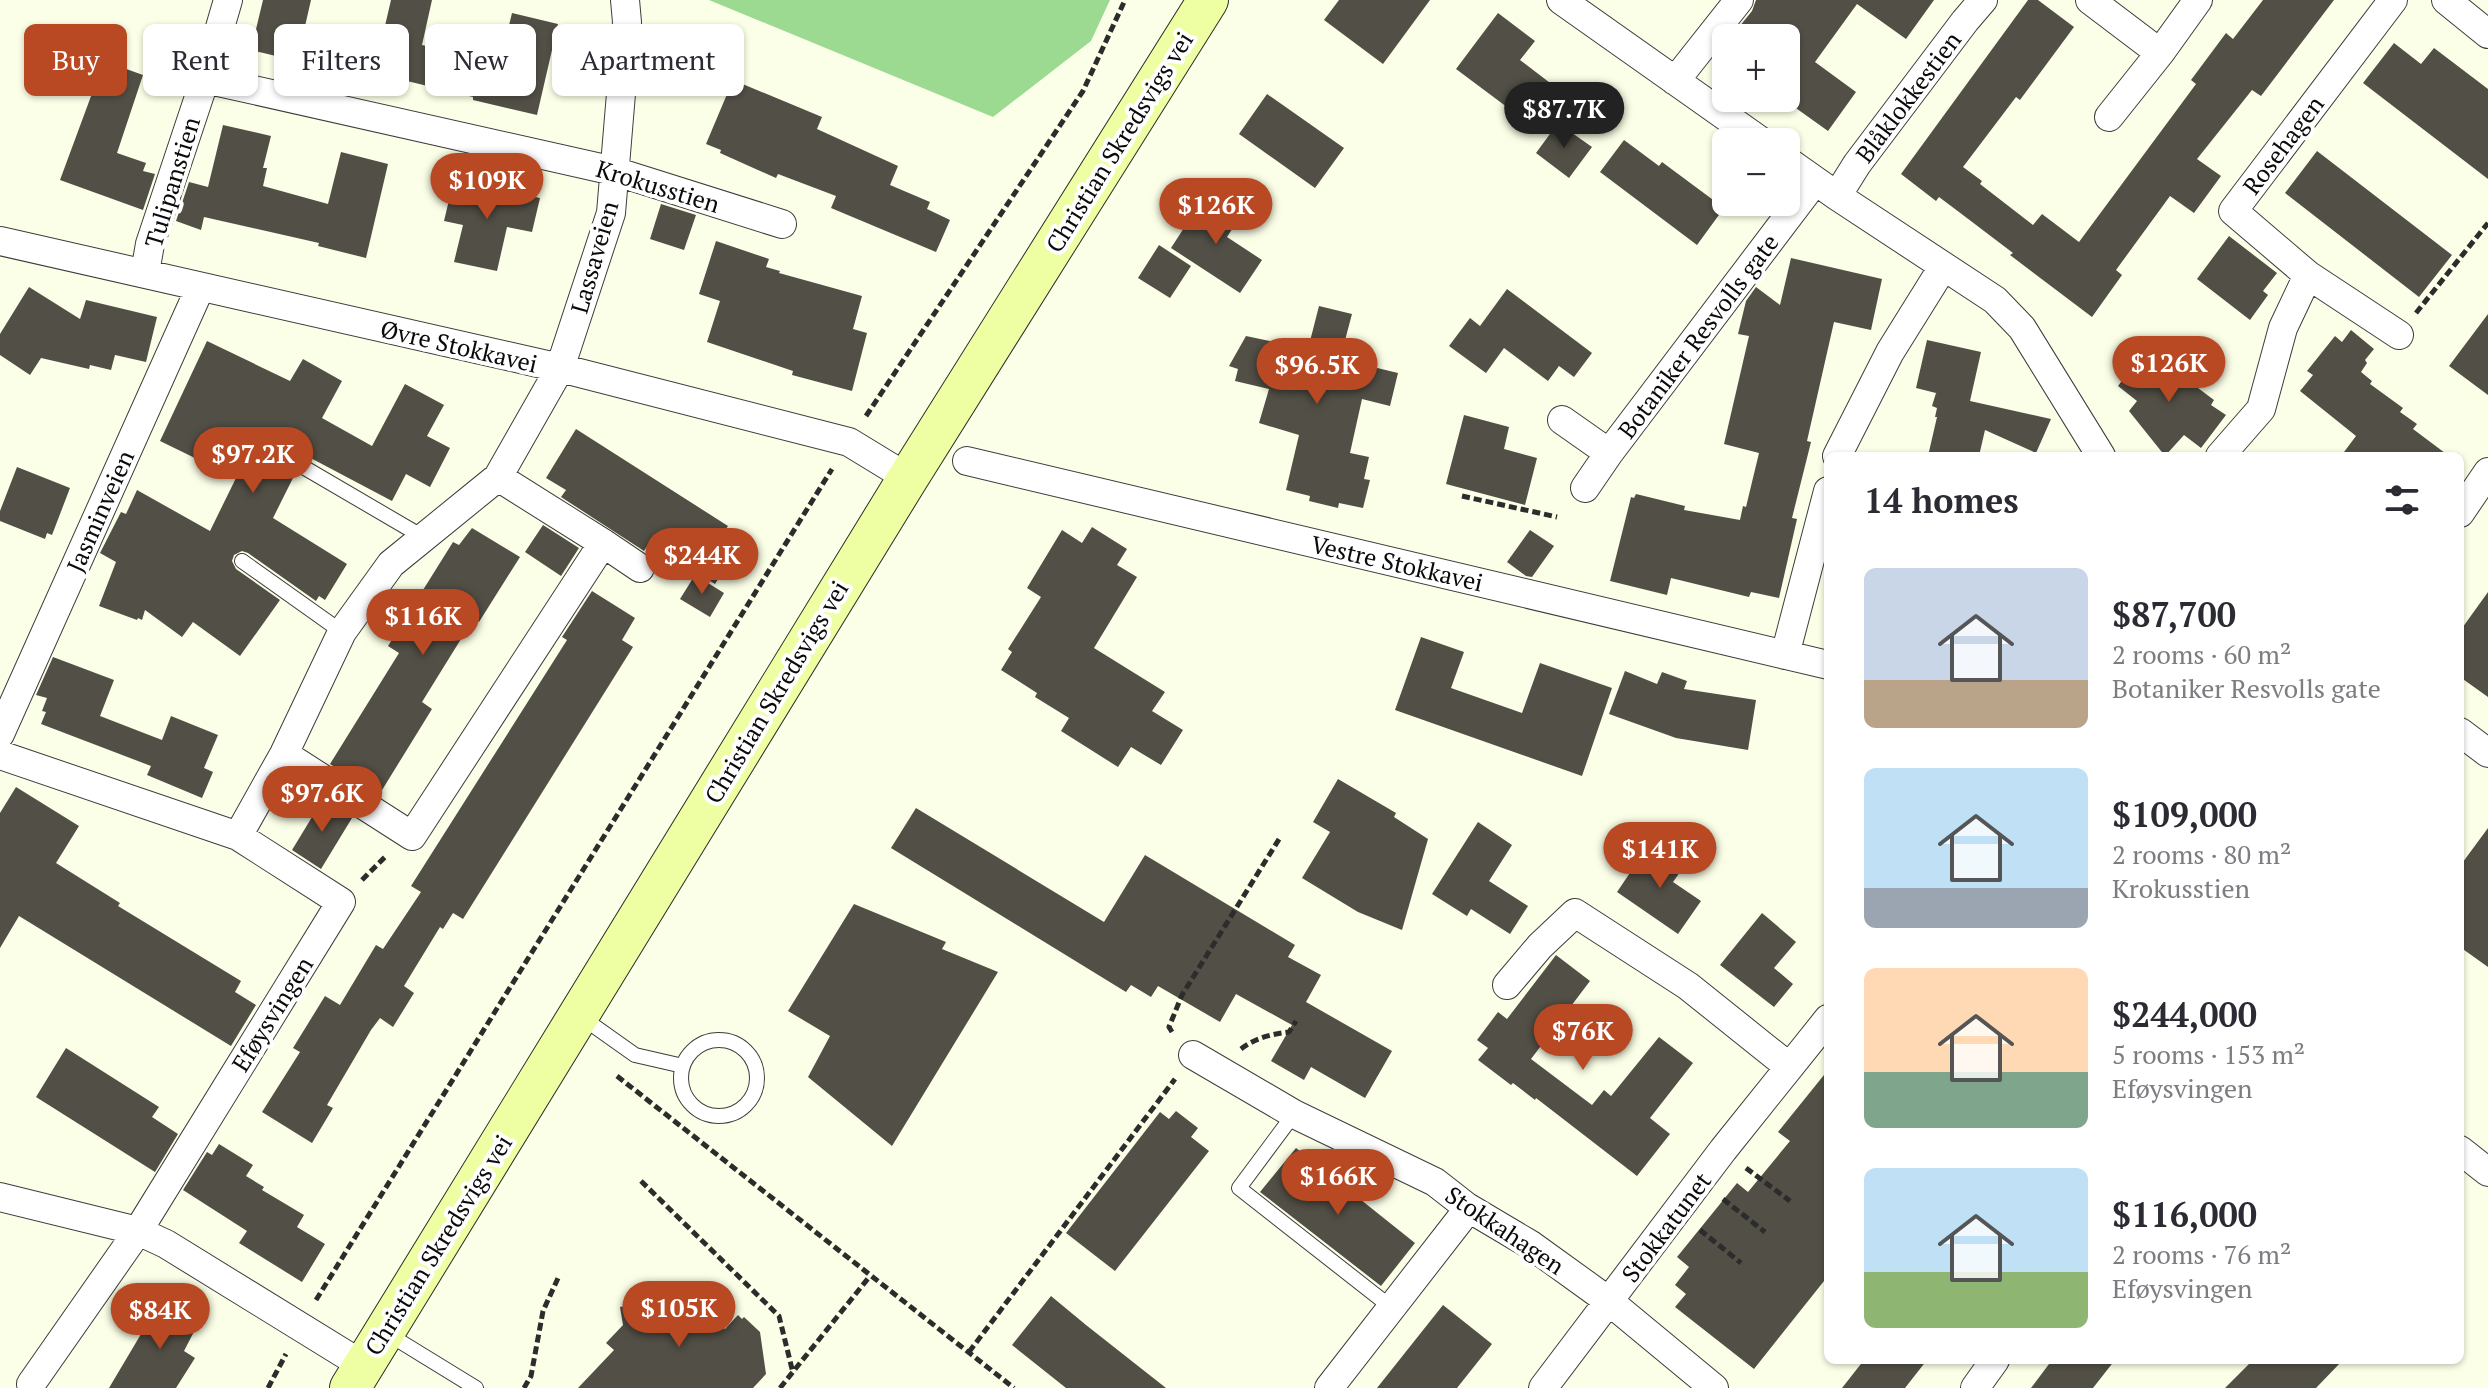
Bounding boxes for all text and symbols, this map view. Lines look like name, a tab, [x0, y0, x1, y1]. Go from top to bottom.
chip: Buy	[24, 24, 127, 96]
chip: Rent	[143, 24, 258, 96]
chip: Filters	[274, 24, 409, 96]
chip: New	[425, 24, 536, 96]
chip: Apartment	[552, 24, 744, 96]
map controls	[1712, 24, 1800, 216]
button: +	[1712, 24, 1800, 112]
street label: Blåklokkestien	[1848, 25, 1968, 169]
street label: Christian Skredsvigs vei	[1038, 26, 1200, 258]
pin: $87.7K	[1499, 82, 1629, 150]
street label: Rosehagen	[2235, 89, 2331, 201]
text: $87.7K	[1522, 91, 1606, 125]
street label: Tulipanstien	[137, 113, 207, 251]
button: −	[1712, 128, 1800, 216]
street label: Krokusstien	[592, 152, 724, 220]
pin: $109K	[431, 153, 543, 221]
text: $109K	[448, 162, 526, 196]
pin: $126K	[1160, 178, 1272, 246]
text: $126K	[1177, 187, 1255, 221]
street label: Lassaveien	[563, 197, 625, 317]
street label: Botaniker Resvolls gate	[1611, 227, 1785, 445]
street label: Øvre Stokkavei	[377, 312, 541, 380]
pin: $126K	[2113, 336, 2225, 404]
pin: $96.5K	[1252, 338, 1382, 406]
text: $126K	[2130, 345, 2208, 379]
text: $96.5K	[1275, 347, 1359, 381]
pin: $97.2K	[188, 427, 318, 495]
text: $97.2K	[211, 436, 295, 470]
street label: Jasminveien	[59, 445, 141, 577]
text: 14 homes	[1864, 478, 2019, 523]
icon: filters	[2380, 478, 2424, 522]
pin: $244K	[646, 528, 758, 596]
street label: Vestre Stokkavei	[1308, 528, 1486, 598]
text: $244K	[663, 537, 741, 571]
street label: Christian Skredsvigs vei	[697, 575, 855, 809]
pin: $116K	[367, 589, 479, 657]
text: $87,700	[2112, 592, 2236, 637]
text: $116K	[384, 598, 462, 632]
icon: home	[1928, 600, 2024, 696]
text: 2 rooms · 60 m²	[2112, 637, 2291, 671]
text: Botaniker Resvolls gate	[2112, 671, 2381, 705]
pin: $97.6K	[257, 766, 387, 834]
text: $97.6K	[280, 775, 364, 809]
text: $109,000	[2112, 792, 2257, 837]
icon: home	[1928, 800, 2024, 896]
pin: $141K	[1604, 822, 1716, 890]
text: $141K	[1621, 831, 1699, 865]
text: 2 rooms · 80 m²	[2112, 837, 2291, 871]
text: Krokusstien	[2112, 871, 2250, 905]
street label: Eføysvingen	[224, 951, 320, 1077]
text: $244,000	[2112, 992, 2257, 1037]
icon: home	[1928, 1000, 2024, 1096]
pin: $76K	[1536, 1004, 1630, 1072]
text: $76K	[1552, 1013, 1614, 1047]
text: 5 rooms · 153 m²	[2112, 1037, 2305, 1071]
text: Eføysvingen	[2112, 1071, 2253, 1105]
street label: Christian Skredsvigs vei	[357, 1129, 519, 1361]
pin: $166K	[1282, 1149, 1394, 1217]
text: $166K	[1299, 1158, 1377, 1192]
street label: Stokkatunet	[1614, 1165, 1718, 1288]
street label: Stokkahagen	[1439, 1178, 1571, 1282]
text: $116,000	[2112, 1192, 2257, 1237]
icon: home	[1928, 1200, 2024, 1296]
text: 2 rooms · 76 m²	[2112, 1237, 2291, 1271]
text: Eføysvingen	[2112, 1271, 2253, 1305]
pin: $105K	[623, 1281, 735, 1349]
pin: $84K	[113, 1283, 207, 1351]
text: $105K	[640, 1290, 718, 1324]
text: $84K	[129, 1292, 191, 1326]

